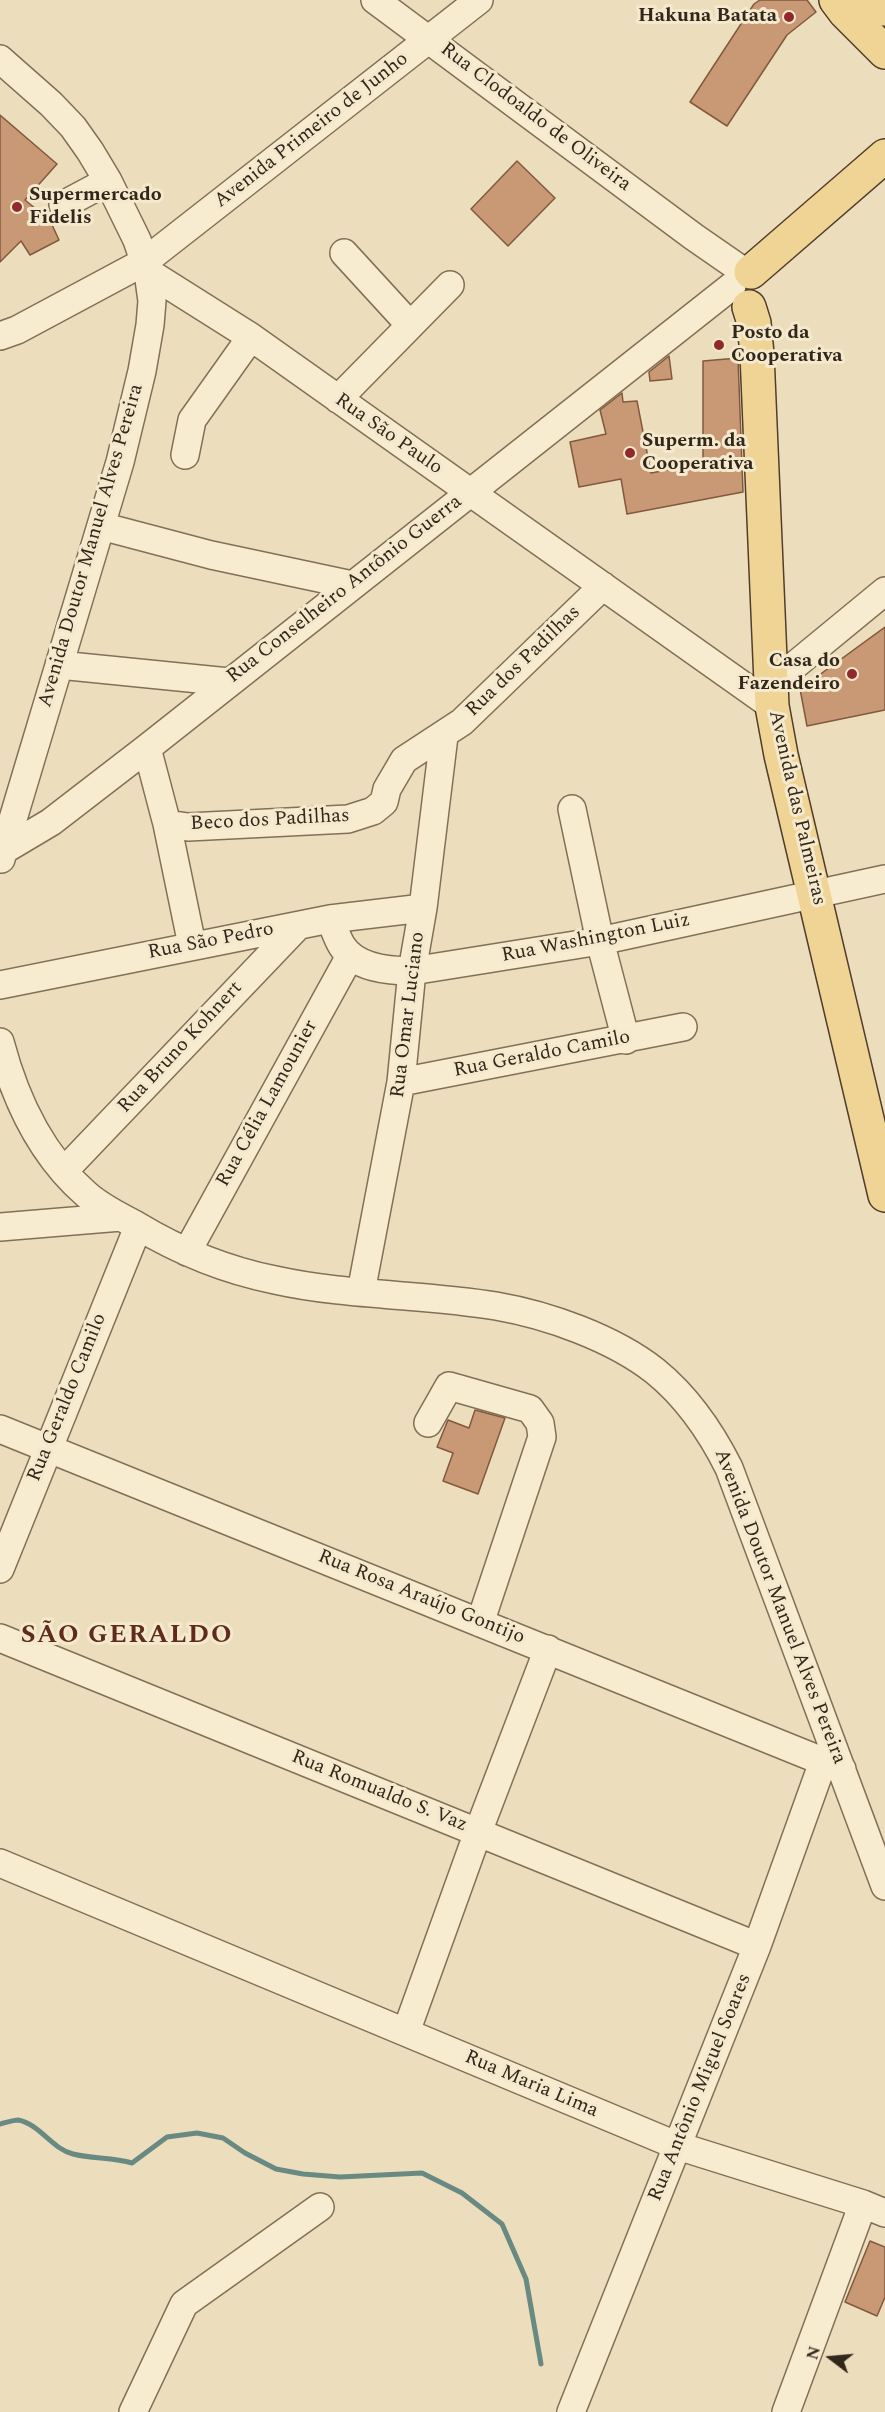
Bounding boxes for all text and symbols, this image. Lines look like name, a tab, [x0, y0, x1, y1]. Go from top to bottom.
place label: Hakuna Batata	[638, 5, 777, 29]
marker: Hakuna Batata	[782, 10, 796, 24]
street label: Rua Clodoaldo de Oliveira	[435, 38, 635, 198]
street label: Avenida Primeiro de Junho	[210, 48, 414, 214]
place label: Supermercado Fidelis	[29, 184, 162, 231]
marker: Supermercado Fidelis	[10, 200, 24, 214]
place label: Posto da Cooperativa	[731, 322, 843, 369]
marker: Posto da Cooperativa	[712, 338, 726, 352]
street label: Avenida Doutor Manuel Alves Pereira	[34, 381, 150, 711]
street label: Rua São Paulo	[330, 389, 446, 481]
place label: Superm. da Cooperativa	[642, 430, 754, 477]
marker: Superm. da Cooperativa	[623, 446, 637, 460]
street label: Rua Conselheiro Antônio Guerra	[223, 491, 467, 689]
street label: Rua dos Padilhas	[462, 601, 586, 723]
place label: Casa do Fazendeiro	[738, 650, 840, 697]
marker: Casa do Fazendeiro	[845, 667, 859, 681]
street label: Avenida das Palmeiras	[762, 708, 830, 908]
street label: Beco dos Padilhas	[190, 805, 350, 837]
street label: Rua Washington Luiz	[500, 909, 692, 969]
street label: Rua São Pedro	[146, 918, 276, 966]
street label: Rua Omar Luciano	[387, 931, 431, 1099]
street label: Rua Bruno Kohnert	[114, 977, 248, 1119]
street label: Rua Célia Lamounier	[212, 1016, 324, 1192]
street label: Rua Geraldo Camilo	[452, 1026, 632, 1084]
street label: Rua Geraldo Camilo	[23, 1310, 113, 1486]
street label: Avenida Doutor Manuel Alves Pereira	[708, 1446, 850, 1768]
street label: Rua Rosa Araújo Gontijo	[314, 1545, 528, 1651]
district label: SÃO GERALDO	[21, 1621, 233, 1653]
street label: Rua Romualdo S. Vaz	[288, 1746, 470, 1838]
street label: Rua Antônio Miguel Soares	[644, 1971, 758, 2205]
street label: Rua Maria Lima	[461, 2046, 601, 2124]
north arrow	[801, 2328, 861, 2388]
text: N	[800, 2343, 827, 2363]

